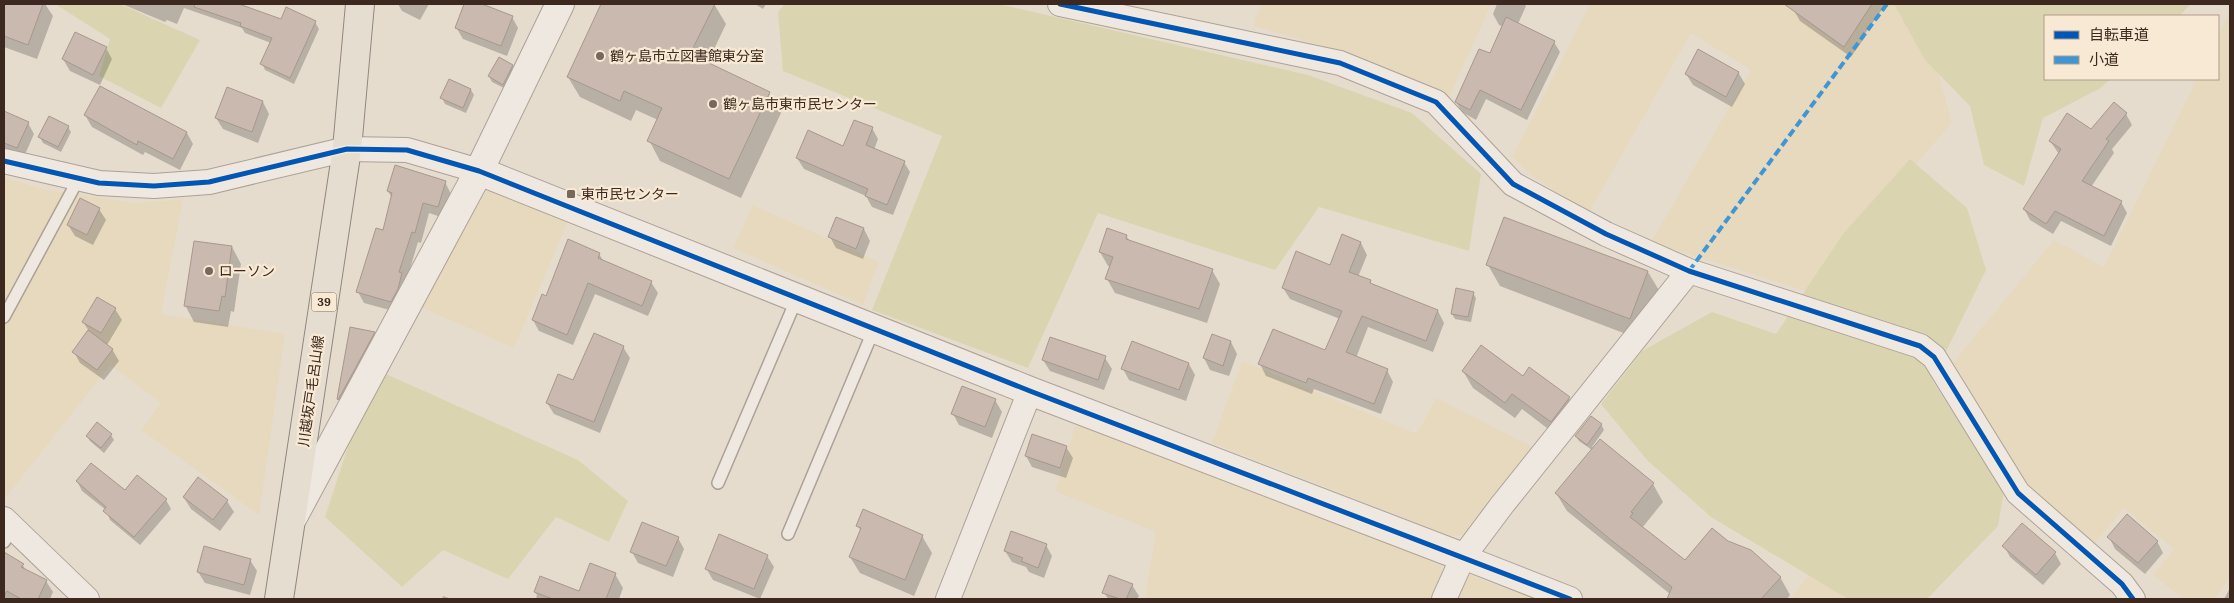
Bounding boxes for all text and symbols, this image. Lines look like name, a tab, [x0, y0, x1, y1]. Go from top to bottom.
legend	[2044, 15, 2219, 80]
text: 自転車道	[2089, 25, 2149, 44]
place label: 鶴ヶ島市立図書館東分室	[610, 47, 764, 65]
marker: 鶴ヶ島市立図書館東分室	[594, 50, 606, 62]
text: 小道	[2089, 50, 2119, 69]
place label: 鶴ヶ島市東市民センター	[723, 95, 877, 113]
marker: 鶴ヶ島市東市民センター	[707, 98, 719, 110]
place label: 東市民センター	[581, 185, 679, 203]
marker: 東市民センター	[565, 188, 577, 200]
place label: ローソン	[219, 262, 275, 280]
marker: ローソン	[203, 265, 215, 277]
road number: 39	[312, 292, 336, 312]
street label: 川越坂戸毛呂山線	[294, 334, 328, 448]

